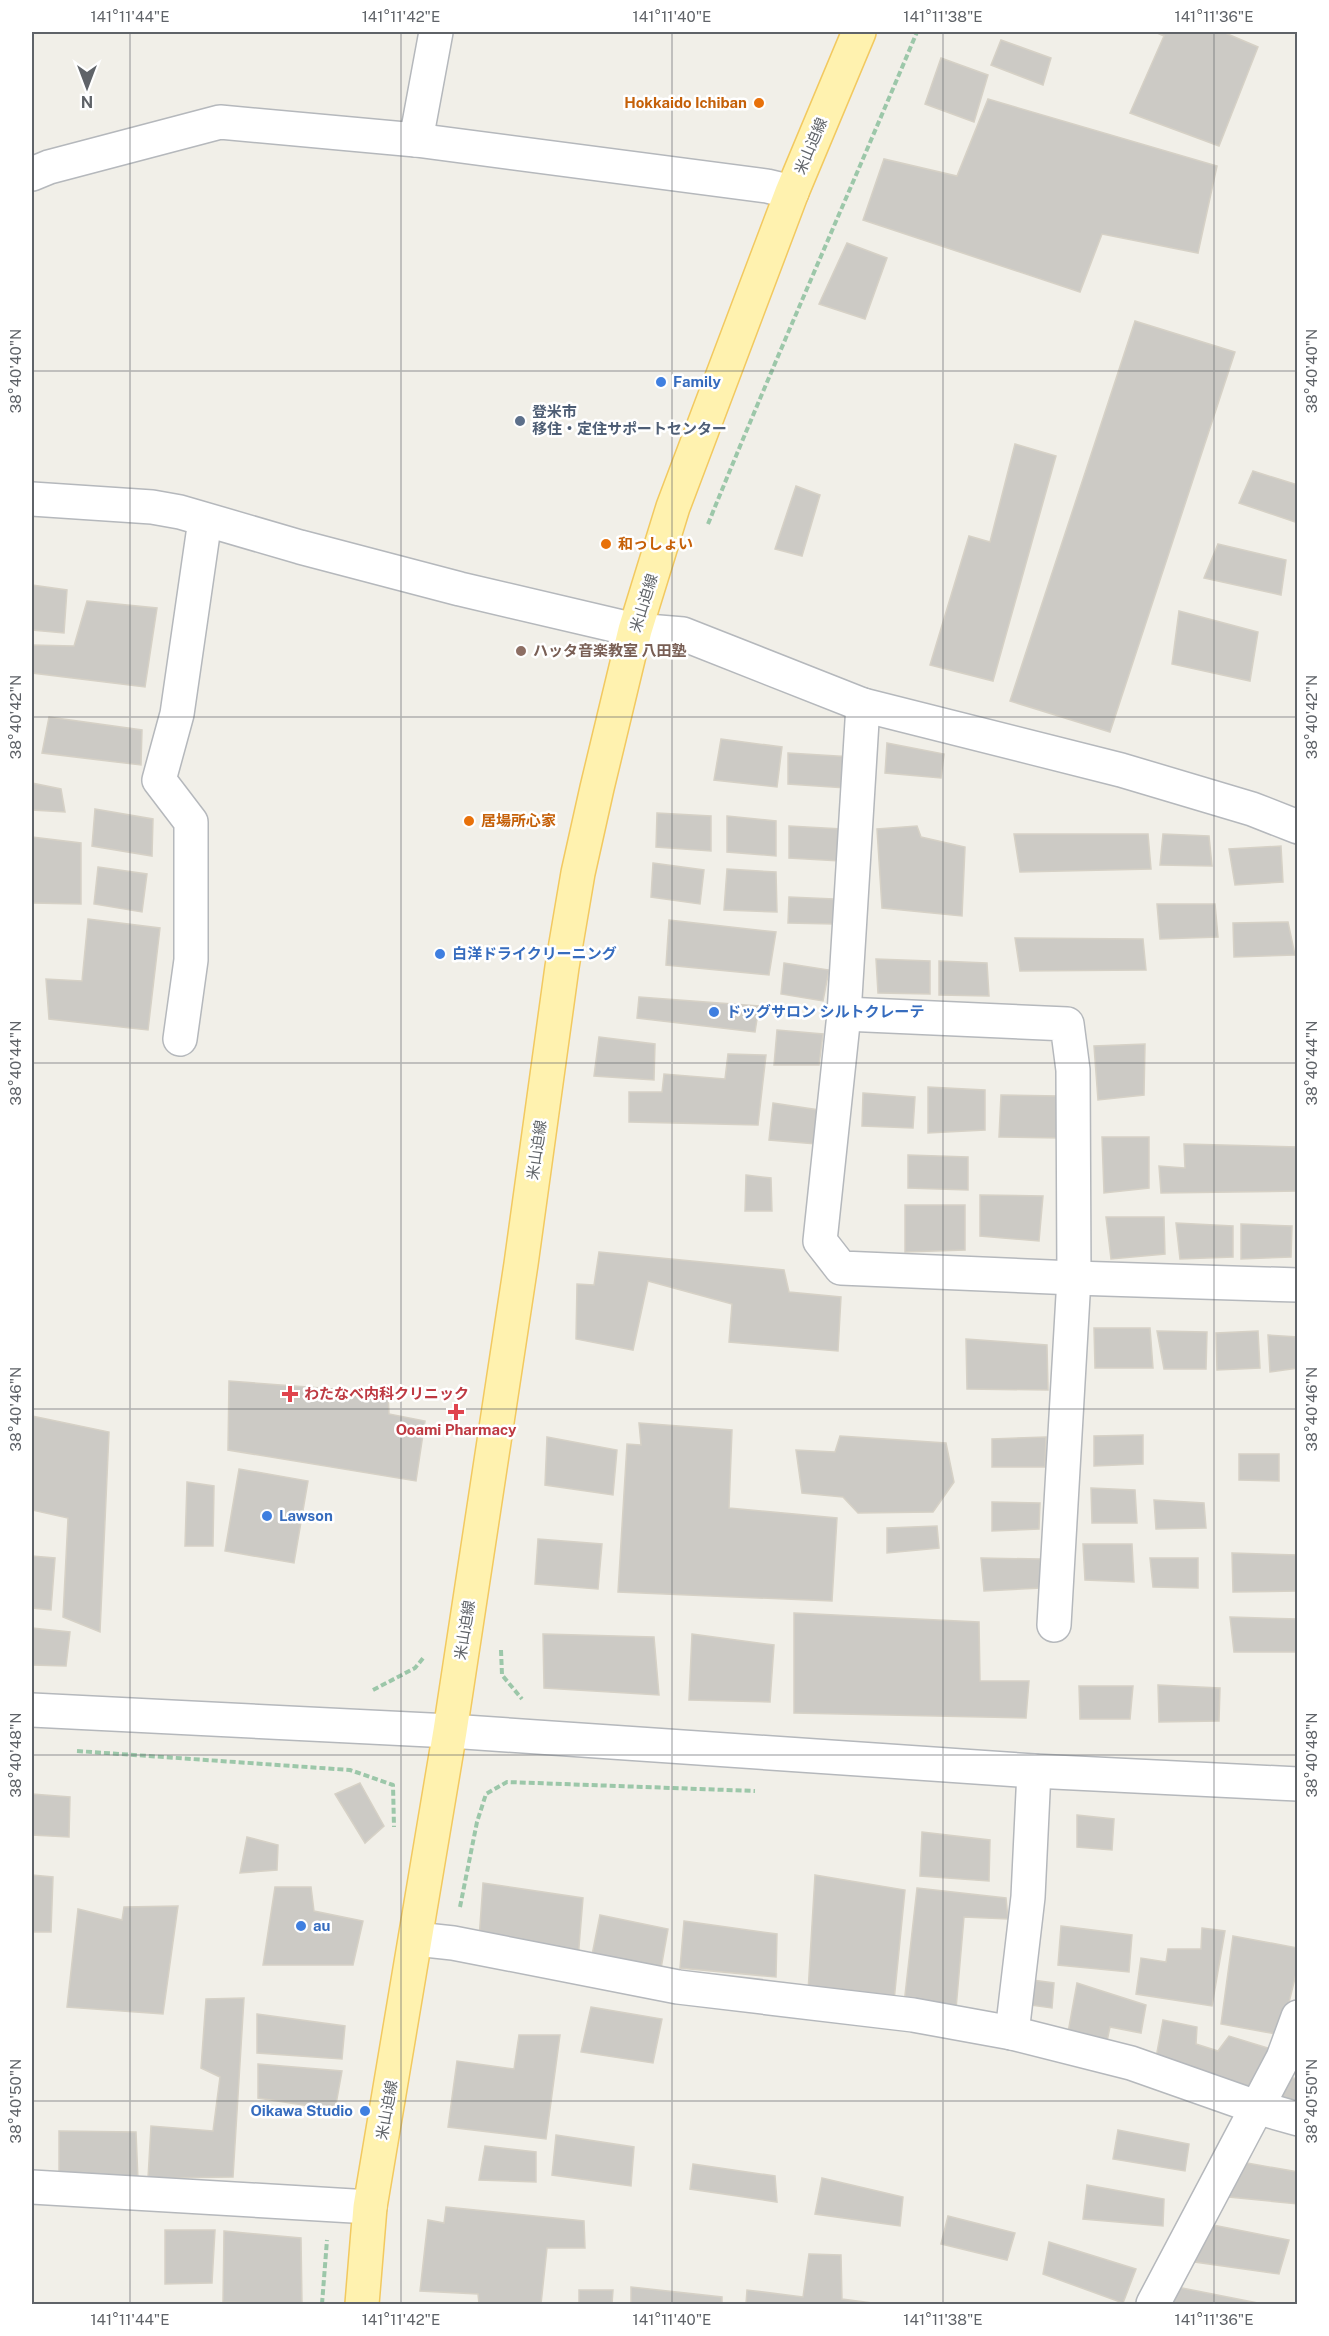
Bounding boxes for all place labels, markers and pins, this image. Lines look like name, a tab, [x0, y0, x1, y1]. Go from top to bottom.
place label: Hokkaido Ichiban	[624, 94, 747, 111]
marker: Hokkaido Ichiban	[752, 96, 766, 110]
place label: Family	[673, 373, 722, 390]
marker: Family	[654, 375, 668, 389]
place label: 登米市 移住・定住サポートセンター	[532, 403, 727, 437]
marker: 登米市 移住・定住サポートセンター	[513, 414, 527, 428]
place label: 和っしょい	[618, 535, 693, 552]
marker: 和っしょい	[599, 537, 613, 551]
place label: ハッタ音楽教室 八田塾	[533, 642, 686, 659]
marker: ハッタ音楽教室 八田塾	[514, 644, 528, 658]
place label: 居場所心家	[481, 812, 556, 829]
marker: 居場所心家	[462, 814, 476, 828]
place label: 白洋ドライクリーニング	[452, 945, 617, 962]
marker: 白洋ドライクリーニング	[433, 947, 447, 961]
place label: ドッグサロン シルトクレーテ	[726, 1003, 924, 1020]
marker: ドッグサロン シルトクレーテ	[707, 1005, 721, 1019]
marker: わたなべ内科クリニック	[281, 1385, 299, 1403]
place label: わたなべ内科クリニック	[304, 1385, 469, 1402]
marker: Ooami Pharmacy	[449, 1405, 463, 1419]
place label: Ooami Pharmacy	[396, 1421, 517, 1438]
place label: Lawson	[279, 1507, 333, 1524]
marker: Lawson	[260, 1509, 274, 1523]
place label: au	[313, 1917, 330, 1934]
marker: au	[294, 1919, 308, 1933]
place label: Oikawa Studio	[251, 2102, 353, 2119]
marker: Oikawa Studio	[358, 2104, 372, 2118]

